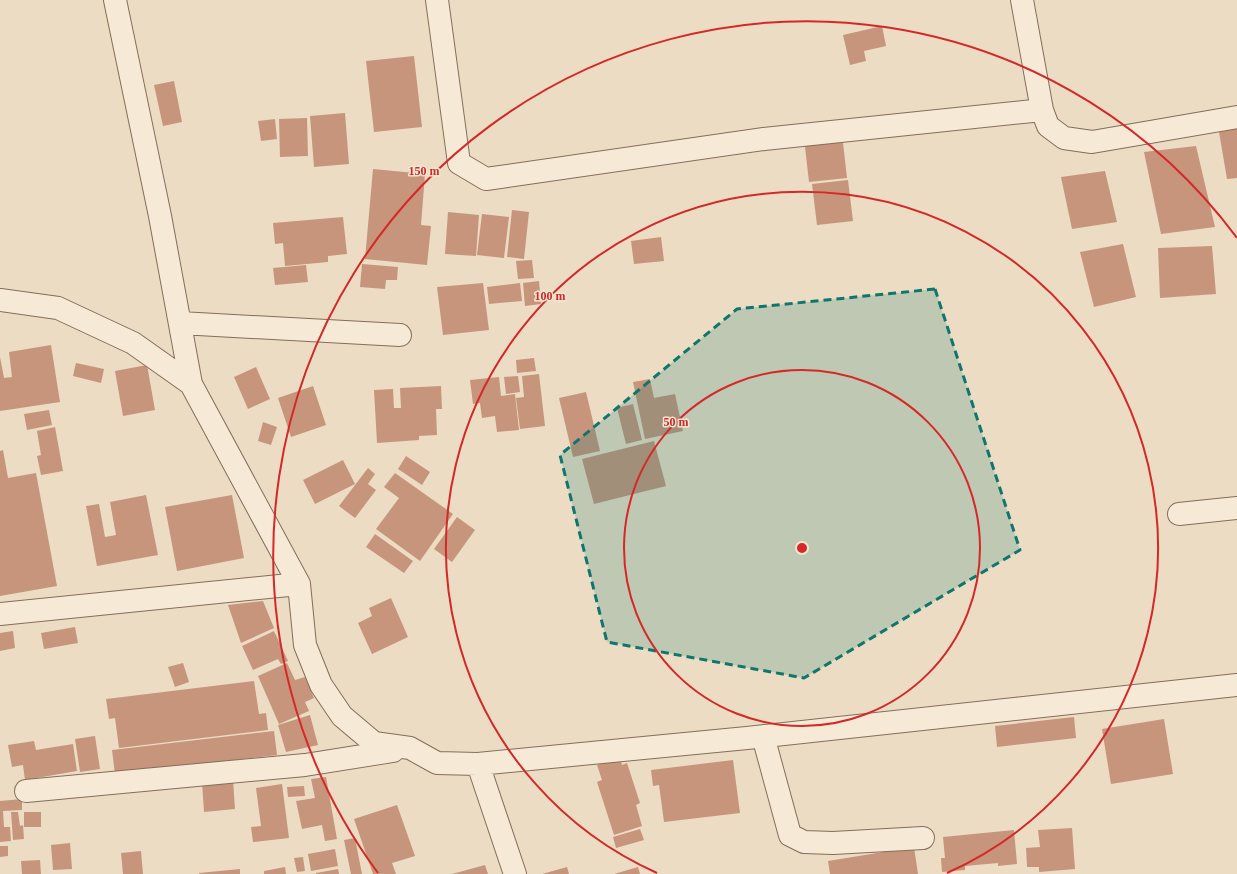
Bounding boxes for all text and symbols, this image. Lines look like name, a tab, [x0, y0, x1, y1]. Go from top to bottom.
text: 150 m	[409, 164, 440, 178]
text: 100 m	[535, 289, 566, 303]
text: 50 m	[664, 415, 689, 429]
centre of rings	[795, 541, 809, 555]

